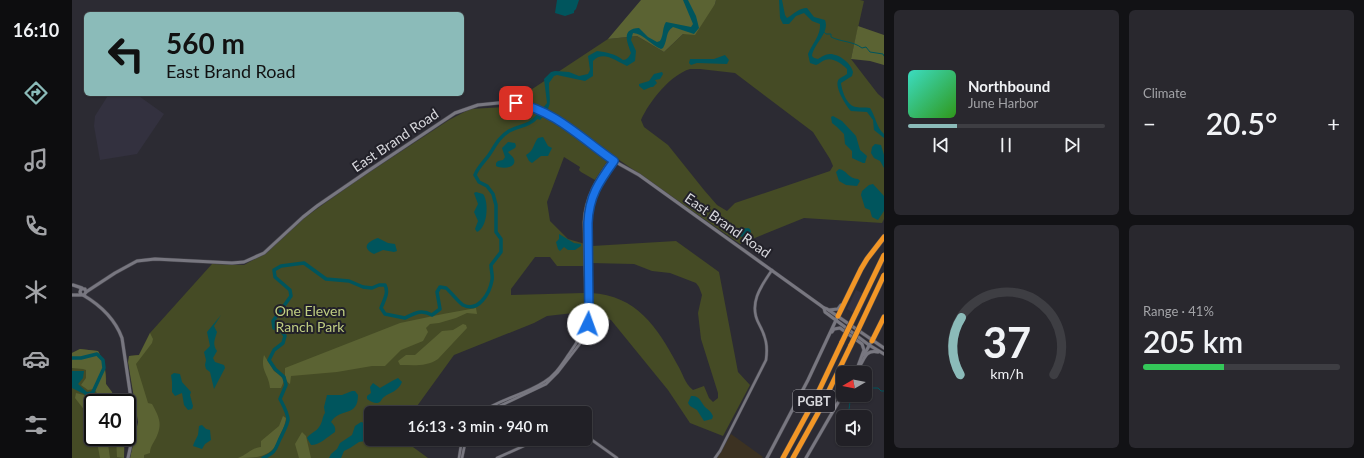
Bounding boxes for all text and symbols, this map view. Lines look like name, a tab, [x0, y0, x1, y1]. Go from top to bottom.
text: 16:10	[13, 19, 59, 41]
text: 560 m	[166, 26, 245, 60]
icon: left	[100, 28, 152, 80]
text: East Brand Road	[166, 60, 296, 82]
text: Northbound	[968, 77, 1050, 95]
icon: directions	[22, 79, 50, 107]
text: Climate	[1143, 85, 1186, 101]
pin	[499, 86, 533, 120]
icon: arrive	[505, 92, 527, 114]
text: June Harbor	[968, 95, 1038, 111]
street label: East Brand Road	[348, 105, 442, 175]
text: 20.5°	[1206, 105, 1277, 141]
text: −	[1143, 110, 1156, 137]
text: +	[1327, 110, 1340, 137]
icon: previous	[930, 134, 952, 156]
icon: pause	[995, 134, 1017, 156]
icon: next	[1061, 134, 1083, 156]
icon: music	[22, 146, 50, 174]
street label: East Brand Road	[682, 189, 774, 261]
icon: phone	[22, 212, 50, 240]
icon: climate	[22, 278, 50, 306]
park label: One Eleven Ranch Park	[275, 302, 345, 335]
position arrow	[567, 303, 609, 345]
text: Range · 41%	[1143, 303, 1214, 319]
text: 37	[982, 316, 1031, 366]
text: 205 km	[1143, 323, 1243, 359]
icon: car	[22, 345, 50, 373]
text: km/h	[990, 364, 1023, 381]
north arrow	[836, 366, 872, 402]
map controls	[836, 366, 872, 446]
road number: PGBT	[793, 390, 835, 412]
speed limit sign: 40	[84, 394, 136, 446]
button: sound	[836, 410, 872, 446]
icon: filters	[22, 411, 50, 439]
text: 16:13 · 3 min · 940 m	[408, 417, 548, 435]

